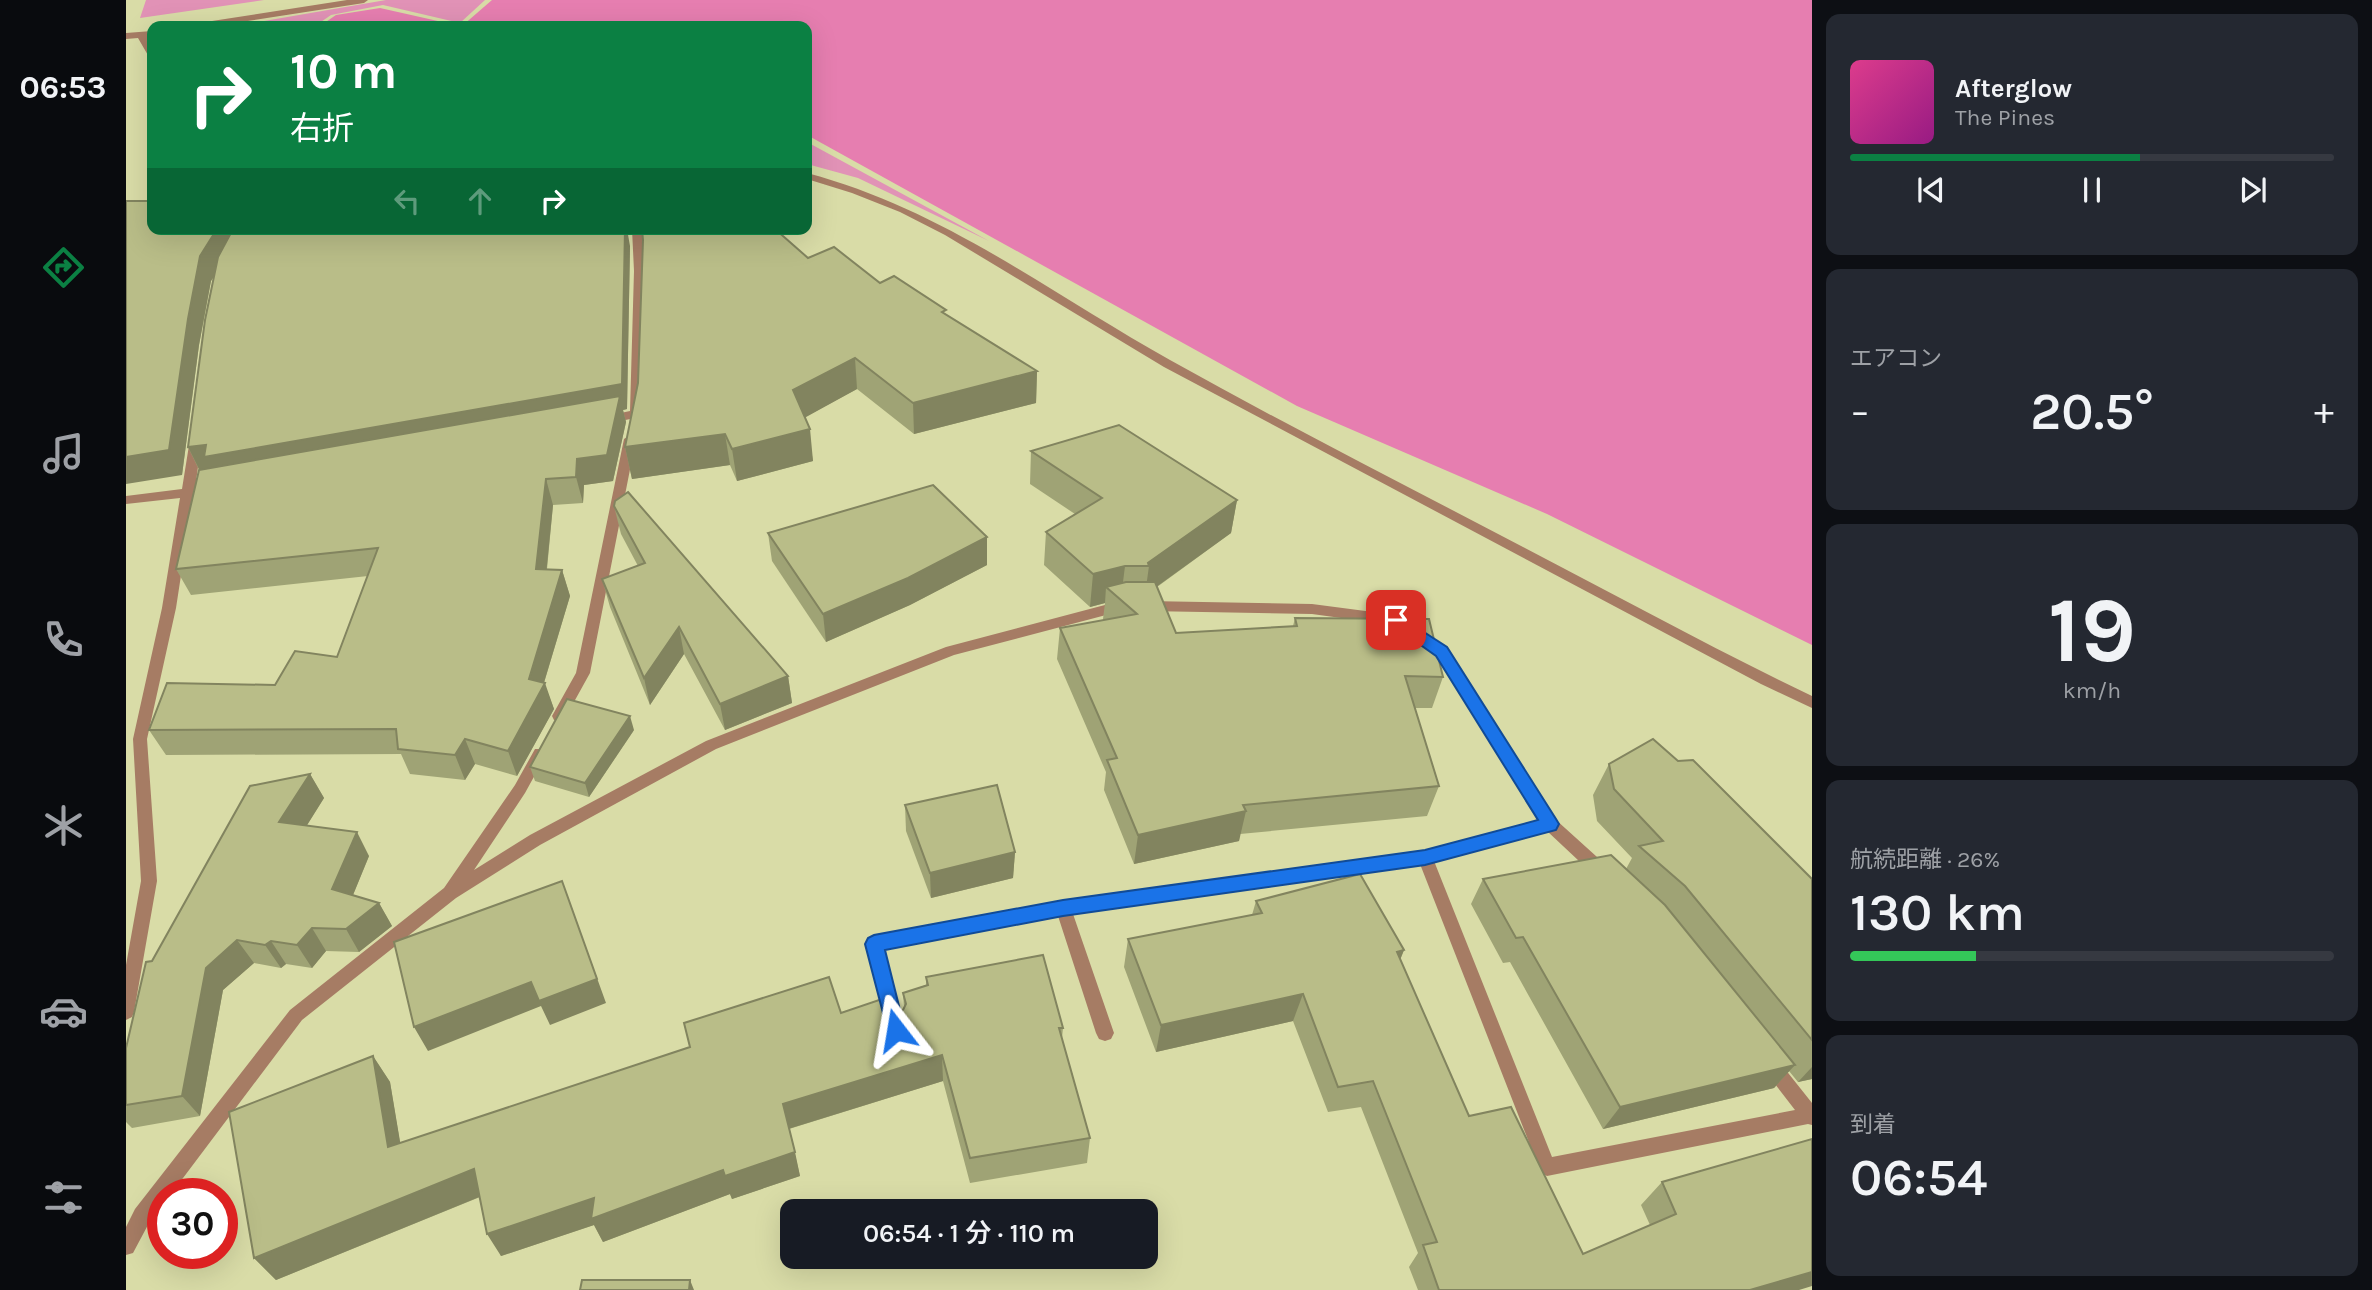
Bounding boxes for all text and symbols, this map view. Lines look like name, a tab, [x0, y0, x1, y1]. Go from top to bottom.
text: 10 m	[290, 43, 397, 100]
icon: right	[175, 49, 266, 140]
text: 06:53	[20, 69, 106, 106]
text: Afterglow	[1955, 73, 2072, 104]
text: The Pines	[1955, 104, 2055, 131]
text: 右折	[290, 110, 354, 147]
icon: previous	[1912, 171, 1950, 209]
icon: pause	[2073, 171, 2111, 209]
icon: next	[2234, 171, 2272, 209]
icon: left	[388, 182, 426, 220]
icon: ahead	[461, 182, 499, 220]
icon: right	[534, 182, 572, 220]
icon: directions	[39, 243, 88, 292]
text: エアコン	[1850, 345, 1942, 372]
text: 20.5°	[2030, 381, 2154, 442]
text: −	[1850, 389, 1870, 434]
text: +	[2314, 389, 2334, 434]
icon: music	[39, 429, 88, 478]
text: 19	[2048, 578, 2136, 684]
pin	[1366, 590, 1426, 650]
icon: arrive	[1377, 601, 1415, 639]
icon: phone	[39, 615, 88, 664]
text: km/h	[2063, 677, 2121, 704]
icon: climate	[39, 801, 88, 850]
text: 航続距離 · 26%	[1850, 846, 2000, 873]
text: 130 km	[1850, 882, 2025, 943]
icon: car	[39, 987, 88, 1036]
position arrow	[859, 993, 933, 1067]
text: 到着	[1850, 1111, 1896, 1138]
text: 06:54	[1850, 1147, 1987, 1208]
icon: filters	[39, 1173, 88, 1222]
speed limit sign: 30	[147, 1178, 238, 1269]
text: 06:54 · 1 分 · 110 m	[863, 1218, 1075, 1249]

